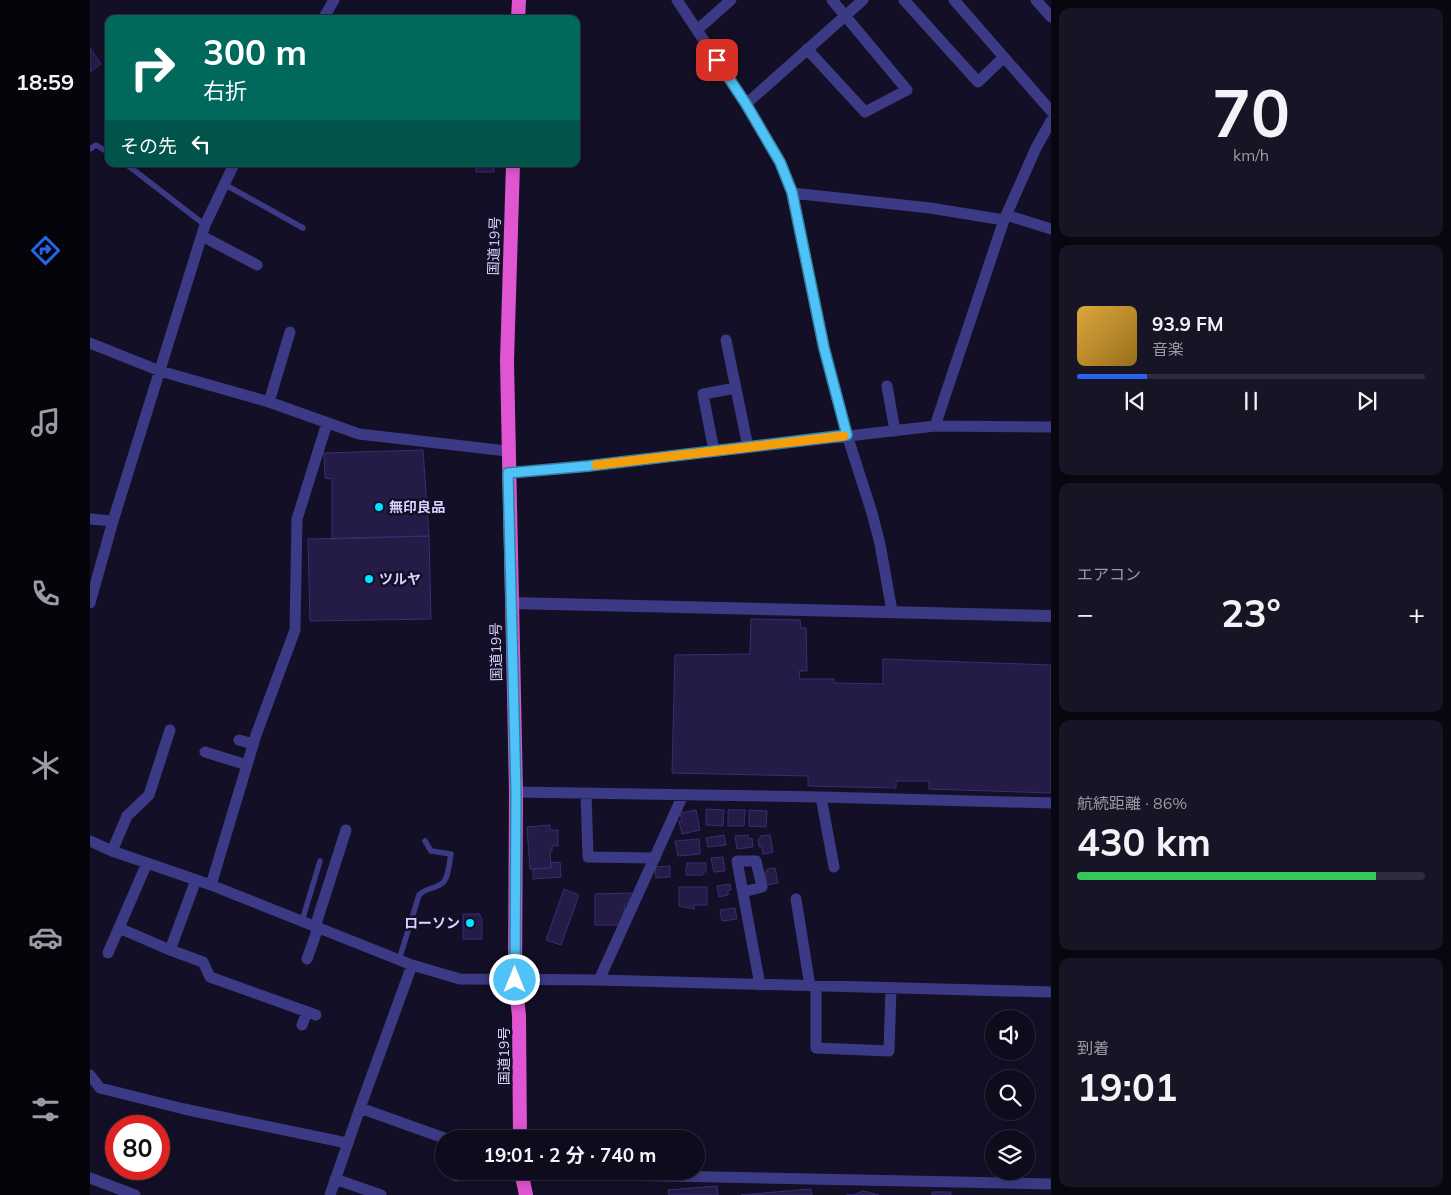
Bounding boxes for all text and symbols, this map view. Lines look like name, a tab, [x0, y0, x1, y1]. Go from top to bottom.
text: 300 m	[203, 30, 307, 74]
icon: right	[120, 35, 185, 100]
pin	[696, 39, 738, 81]
icon: arrive	[703, 46, 731, 74]
text: 18:59	[16, 68, 74, 96]
text: 70	[1212, 72, 1290, 153]
text: 右折	[203, 77, 247, 105]
icon: left	[187, 130, 215, 158]
text: その先	[120, 134, 177, 158]
text: km/h	[1233, 145, 1269, 165]
street label: 国道19号	[484, 216, 504, 276]
icon: directions	[28, 233, 63, 268]
text: 93.9 FM	[1152, 312, 1224, 336]
text: 音楽	[1152, 339, 1184, 359]
icon: previous	[1121, 387, 1149, 415]
icon: pause	[1237, 387, 1265, 415]
icon: next	[1353, 387, 1381, 415]
icon: music	[28, 405, 63, 440]
place label: 無印良品	[389, 498, 445, 516]
marker: 無印良品	[373, 501, 385, 513]
text: エアコン	[1077, 564, 1141, 584]
place label: ツルヤ	[379, 570, 421, 588]
marker: ツルヤ	[363, 573, 375, 585]
icon: phone	[28, 576, 63, 611]
text: 23°	[1221, 589, 1281, 637]
text: −	[1077, 596, 1094, 631]
text: +	[1408, 596, 1425, 631]
street label: 国道19号	[486, 622, 506, 682]
icon: climate	[28, 748, 63, 783]
text: 航続距離 · 86%	[1077, 793, 1187, 813]
text: 430 km	[1077, 818, 1211, 866]
place label: ローソン	[404, 914, 460, 932]
marker: ローソン	[464, 917, 476, 929]
icon: car	[28, 920, 63, 955]
position arrow	[488, 953, 540, 1005]
map controls	[985, 1010, 1035, 1180]
button: sound	[985, 1010, 1035, 1060]
street label: 国道19号	[495, 1027, 513, 1085]
text: 到着	[1077, 1038, 1109, 1058]
text: 19:01	[1077, 1063, 1178, 1111]
button: search	[985, 1070, 1035, 1120]
icon: filters	[28, 1092, 63, 1127]
speed limit sign: 80	[105, 1115, 170, 1180]
button: layers	[985, 1130, 1035, 1180]
text: 19:01 · 2 分 · 740 m	[484, 1143, 656, 1167]

